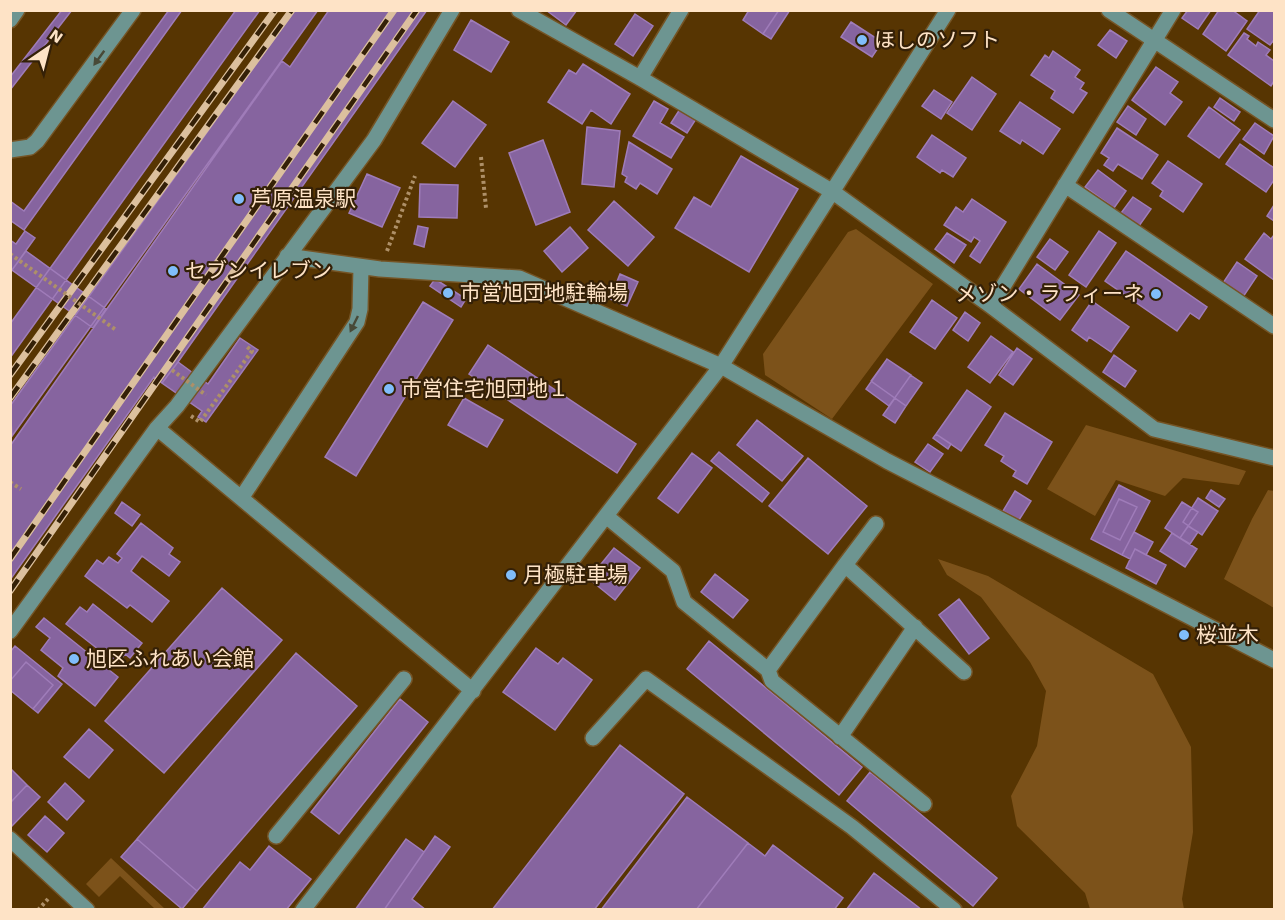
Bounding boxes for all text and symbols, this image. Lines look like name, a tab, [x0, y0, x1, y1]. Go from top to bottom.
north arrow	[18, 18, 78, 78]
text: N	[46, 25, 67, 47]
place label: ほしのソフト	[874, 27, 1000, 52]
marker: ほしのソフト	[855, 33, 869, 47]
one-way arrow	[93, 50, 105, 65]
place label: 芦原温泉駅	[251, 186, 356, 211]
marker: 芦原温泉駅	[232, 192, 246, 206]
place label: セブンイレブン	[185, 258, 332, 283]
marker: セブンイレブン	[166, 264, 180, 278]
place label: 市営旭団地駐輪場	[460, 280, 628, 305]
place label: メゾン・ラフィーネ	[955, 281, 1144, 306]
marker: 市営旭団地駐輪場	[441, 286, 455, 300]
marker: メゾン・ラフィーネ	[1149, 287, 1163, 301]
one-way arrow	[350, 315, 359, 332]
place label: 市営住宅旭団地１	[401, 376, 569, 401]
marker: 市営住宅旭団地１	[382, 382, 396, 396]
place label: 月極駐車場	[523, 562, 628, 587]
marker: 月極駐車場	[504, 568, 518, 582]
place label: 桜並木	[1196, 622, 1259, 647]
marker: 桜並木	[1177, 628, 1191, 642]
place label: 旭区ふれあい会館	[86, 646, 254, 671]
marker: 旭区ふれあい会館	[67, 652, 81, 666]

